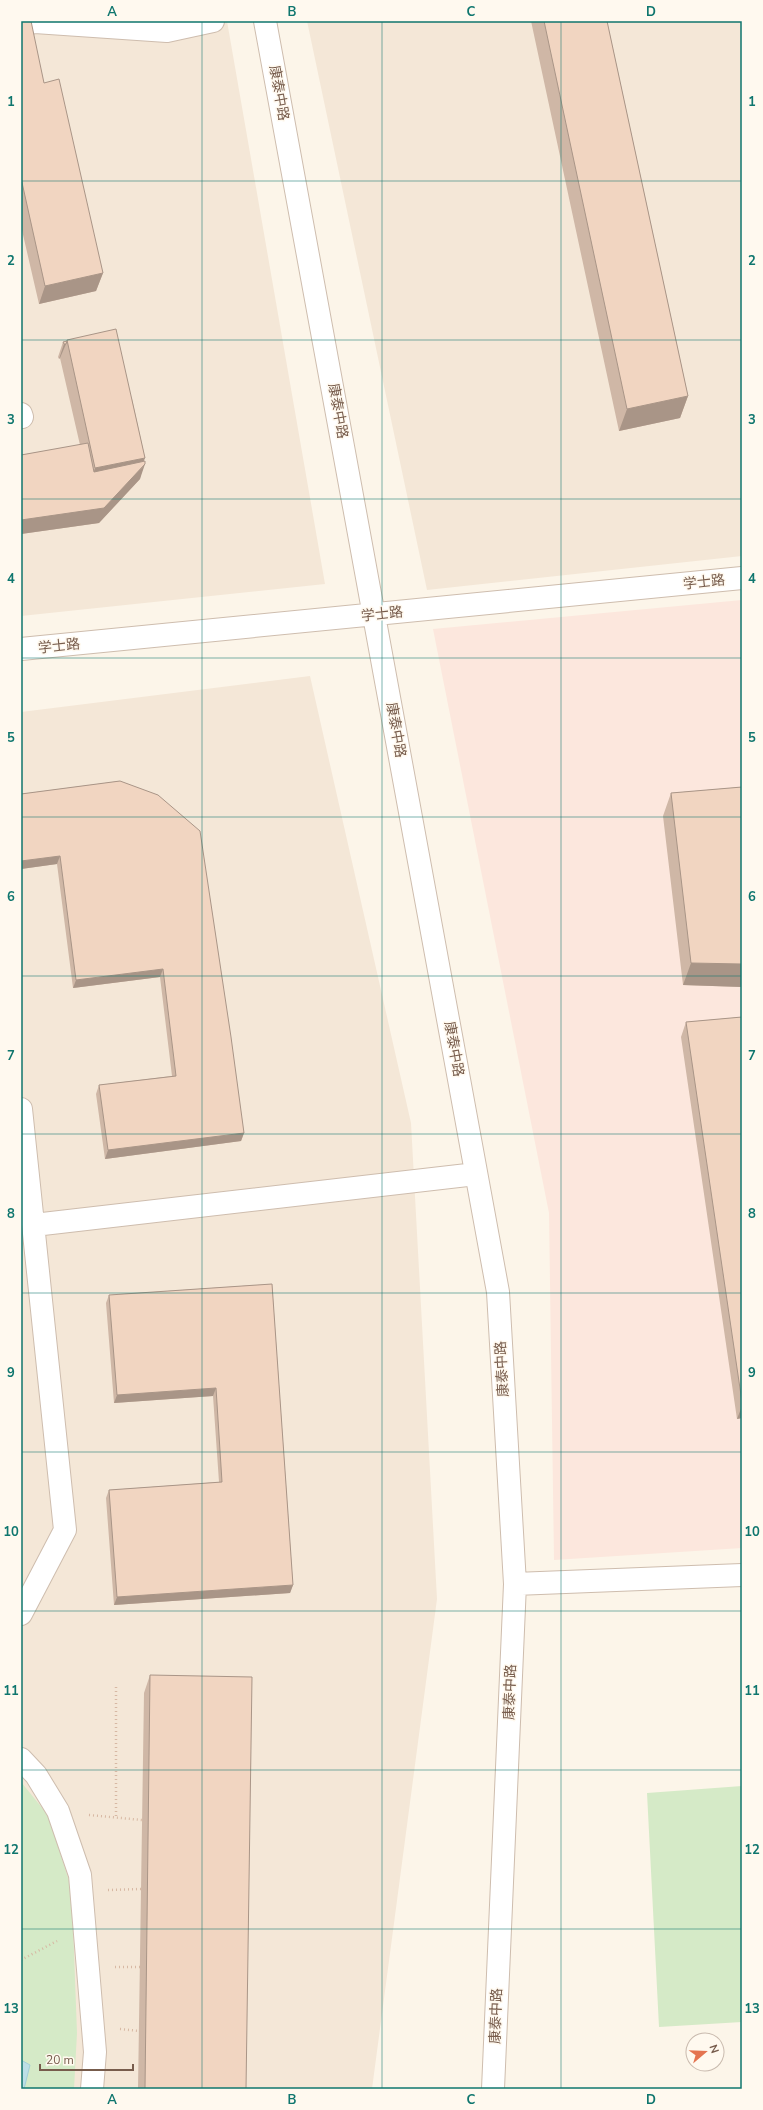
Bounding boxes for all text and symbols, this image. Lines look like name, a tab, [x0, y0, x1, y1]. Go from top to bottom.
text: A	[107, 3, 117, 21]
text: B	[288, 3, 297, 21]
text: C	[467, 3, 476, 21]
text: D	[646, 3, 656, 21]
street label: 康泰中路	[265, 64, 293, 122]
text: 1	[7, 93, 15, 111]
text: 1	[748, 93, 756, 111]
text: 2	[7, 252, 15, 270]
text: 2	[748, 252, 756, 270]
street label: 康泰中路	[324, 382, 352, 440]
text: 3	[7, 411, 15, 429]
text: 3	[748, 411, 756, 429]
text: 4	[7, 570, 15, 588]
street label: 学士路	[682, 570, 726, 594]
text: 4	[748, 570, 756, 588]
street label: 学士路	[360, 602, 404, 626]
street label: 学士路	[37, 634, 81, 658]
street label: 康泰中路	[382, 701, 410, 759]
text: 5	[7, 729, 15, 747]
text: 5	[748, 729, 756, 747]
text: 6	[7, 888, 15, 906]
text: 6	[748, 888, 756, 906]
street label: 康泰中路	[440, 1020, 468, 1078]
text: 7	[7, 1047, 15, 1065]
text: 7	[748, 1047, 756, 1065]
text: 8	[7, 1205, 15, 1223]
text: 8	[748, 1205, 756, 1223]
street label: 康泰中路	[491, 1341, 513, 1397]
text: 9	[7, 1364, 15, 1382]
text: 9	[748, 1364, 756, 1382]
text: 10	[3, 1523, 19, 1541]
text: 10	[744, 1523, 760, 1541]
street label: 康泰中路	[500, 1664, 520, 1720]
text: 11	[3, 1682, 19, 1700]
text: 11	[744, 1682, 760, 1700]
text: 12	[3, 1841, 19, 1859]
text: 12	[744, 1841, 760, 1859]
street label: 康泰中路	[486, 1988, 506, 2044]
text: 13	[3, 2000, 19, 2018]
text: 13	[744, 2000, 760, 2018]
north arrow	[685, 2032, 725, 2072]
text: N	[706, 2043, 722, 2055]
scale bar	[40, 2046, 133, 2072]
text: 20 m	[46, 2052, 74, 2068]
text: A	[107, 2091, 117, 2109]
text: B	[288, 2091, 297, 2109]
text: C	[467, 2091, 476, 2109]
text: D	[646, 2091, 656, 2109]

